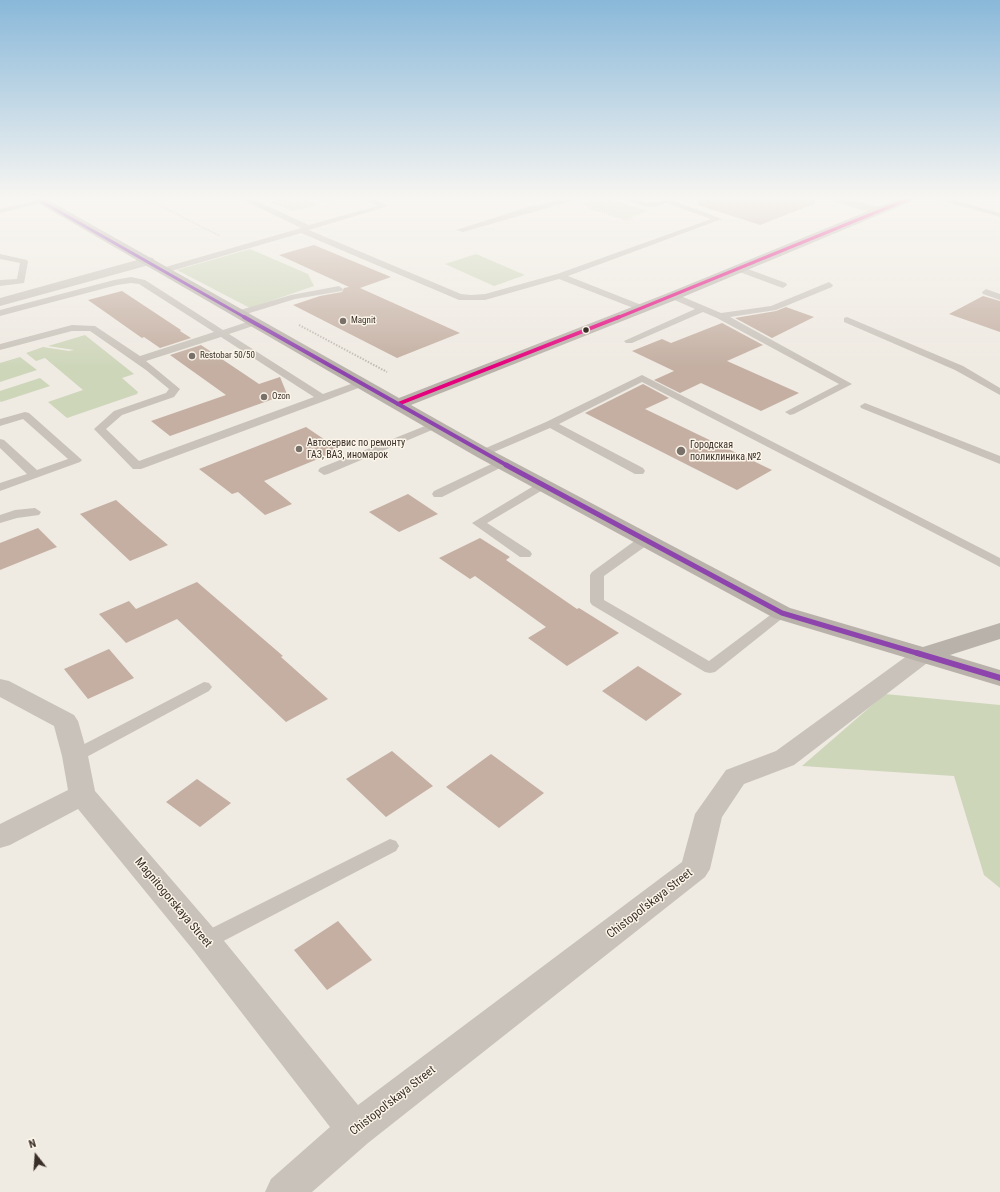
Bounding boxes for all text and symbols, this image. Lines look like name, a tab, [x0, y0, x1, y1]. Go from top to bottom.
marker: Magnit	[338, 316, 348, 326]
place label: Magnit	[351, 316, 376, 326]
unlabelled marker	[581, 325, 591, 335]
marker: Restobar 50/50	[187, 351, 197, 361]
place label: Restobar 50/50	[200, 351, 255, 361]
marker: Ozon	[259, 392, 269, 402]
place label: Ozon	[272, 392, 290, 402]
place label: Автосервис по ремонту ГАЗ, ВАЗ, иномарок	[307, 437, 405, 460]
place label: Городская поликлиника №2	[690, 439, 761, 462]
marker: Автосервис по ремонту ГАЗ, ВАЗ, иномарок	[294, 444, 304, 454]
marker: Городская поликлиника №2	[675, 445, 687, 457]
street label: Magnitogorskaya Street	[131, 855, 215, 951]
street label: Chistopol'skaya Street	[604, 866, 696, 942]
street label: Chistopol'skaya Street	[347, 1063, 439, 1139]
north arrow	[16, 1136, 56, 1176]
text: N	[27, 1137, 37, 1151]

